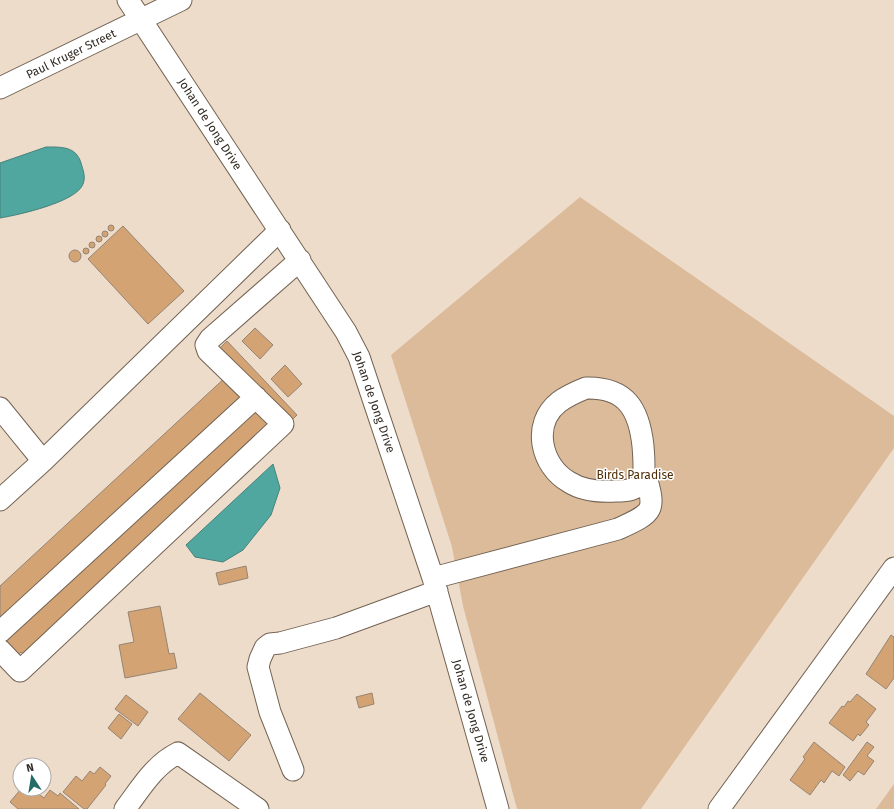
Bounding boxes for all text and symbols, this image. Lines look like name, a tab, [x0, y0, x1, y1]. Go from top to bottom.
street label: Paul Kruger Street	[24, 26, 119, 82]
street label: Johan de Jong Drive	[175, 75, 245, 173]
street label: Johan de Jong Drive	[350, 349, 398, 455]
park label: Birds Paradise	[596, 468, 674, 482]
street label: Johan de Jong Drive	[450, 658, 492, 764]
north arrow	[12, 757, 52, 797]
text: N	[25, 761, 35, 775]

